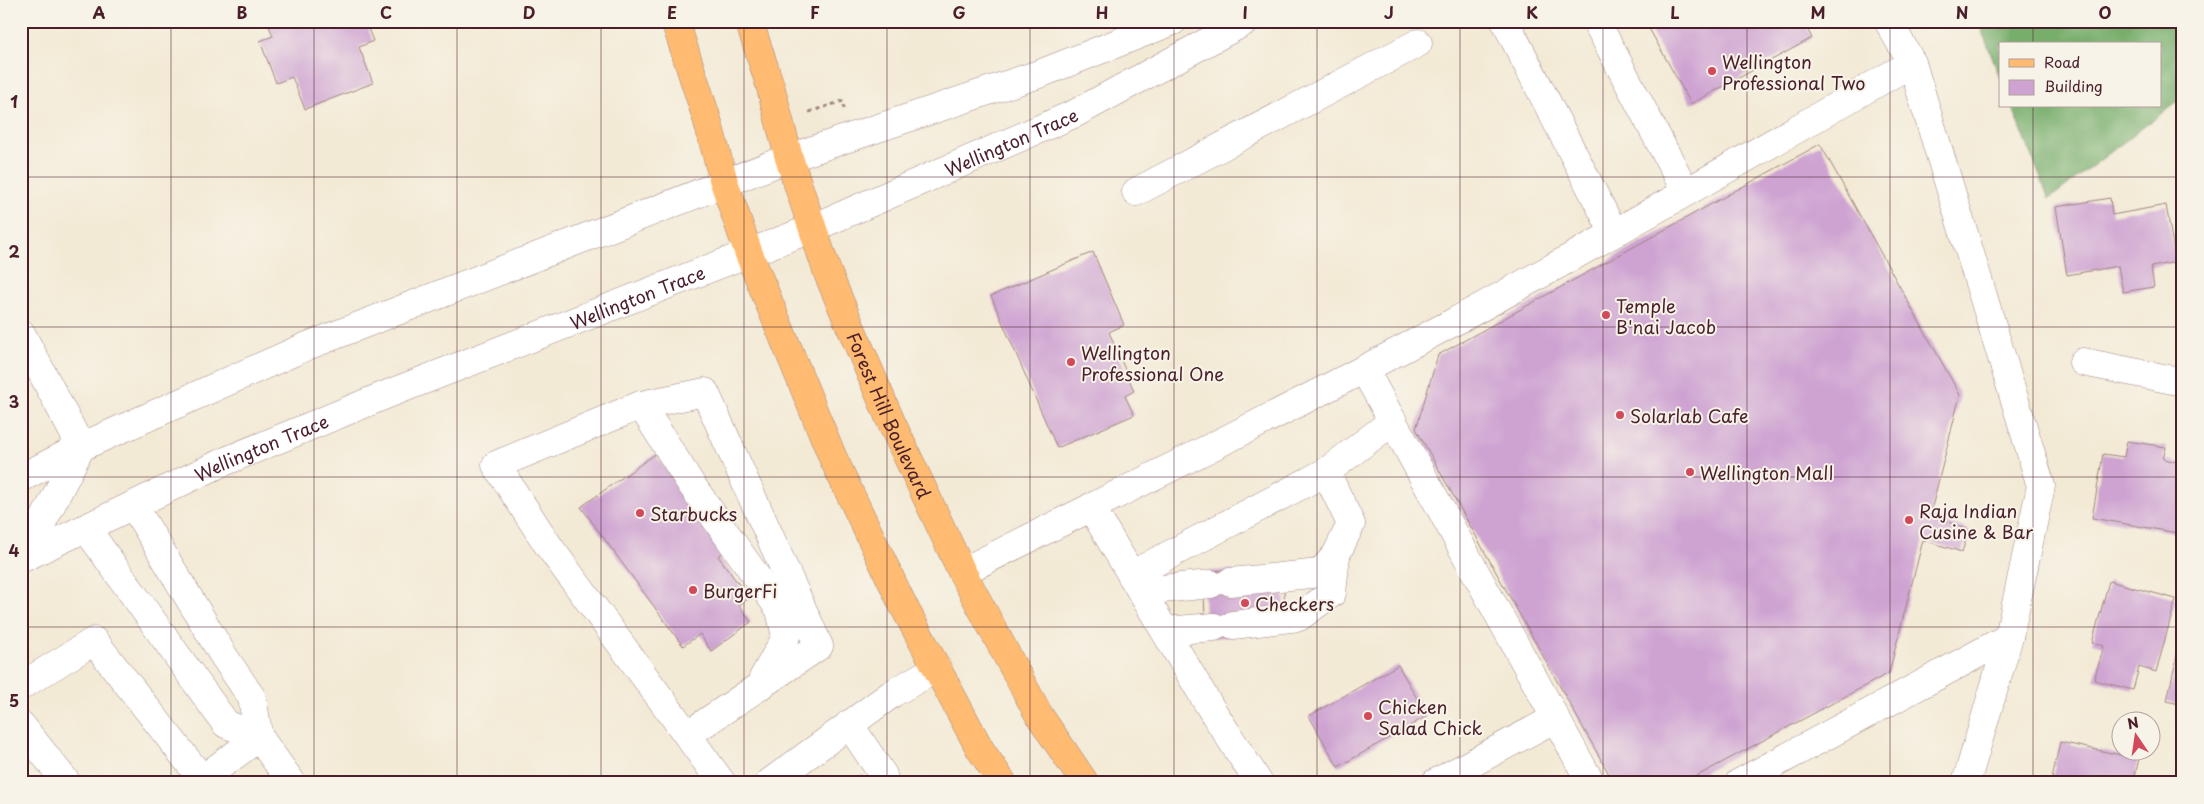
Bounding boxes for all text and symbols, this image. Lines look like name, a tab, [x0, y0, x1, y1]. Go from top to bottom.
text: A	[93, 0, 106, 24]
text: B	[237, 0, 248, 24]
text: C	[380, 0, 392, 24]
text: D	[523, 0, 535, 24]
text: E	[667, 0, 677, 24]
text: F	[810, 0, 820, 24]
text: G	[952, 0, 966, 24]
text: H	[1096, 0, 1108, 24]
text: I	[1242, 0, 1248, 24]
text: J	[1384, 0, 1394, 24]
text: K	[1526, 0, 1538, 24]
text: L	[1670, 0, 1680, 24]
text: M	[1810, 0, 1826, 24]
text: N	[1956, 0, 1968, 24]
text: O	[2099, 0, 2112, 24]
legend	[1999, 42, 2162, 108]
place label: Wellington Professional Two	[1722, 48, 1865, 96]
text: Road	[2044, 50, 2080, 73]
marker: Wellington Professional Two	[1706, 65, 1718, 77]
text: Building	[2044, 74, 2103, 97]
text: 1	[10, 89, 18, 113]
street label: Wellington Trace	[940, 100, 1082, 182]
text: 2	[8, 239, 20, 263]
street label: Wellington Trace	[566, 258, 709, 335]
place label: Temple B'nai Jacob	[1616, 292, 1716, 340]
marker: Temple B'nai Jacob	[1600, 309, 1612, 321]
street label: Forest Hill Boulevard	[841, 328, 939, 503]
place label: Wellington Professional One	[1081, 339, 1224, 387]
marker: Wellington Professional One	[1065, 356, 1077, 368]
text: 3	[9, 389, 19, 413]
place label: Solarlab Cafe	[1630, 402, 1748, 429]
street label: Wellington Trace	[190, 407, 332, 487]
marker: Solarlab Cafe	[1614, 409, 1626, 421]
place label: Wellington Mall	[1700, 459, 1833, 486]
marker: Wellington Mall	[1684, 466, 1696, 478]
place label: Raja Indian Cusine & Bar	[1919, 497, 2034, 545]
place label: Starbucks	[650, 500, 737, 527]
marker: Starbucks	[634, 507, 646, 519]
marker: Raja Indian Cusine & Bar	[1903, 514, 1915, 526]
text: 4	[9, 538, 20, 562]
place label: BurgerFi	[703, 577, 777, 604]
marker: BurgerFi	[687, 584, 699, 596]
place label: Checkers	[1255, 590, 1334, 617]
marker: Checkers	[1239, 597, 1251, 609]
text: 5	[9, 688, 19, 712]
place label: Chicken Salad Chick	[1378, 693, 1482, 741]
marker: Chicken Salad Chick	[1362, 710, 1374, 722]
text: N	[2125, 711, 2141, 734]
north arrow	[2112, 712, 2162, 762]

